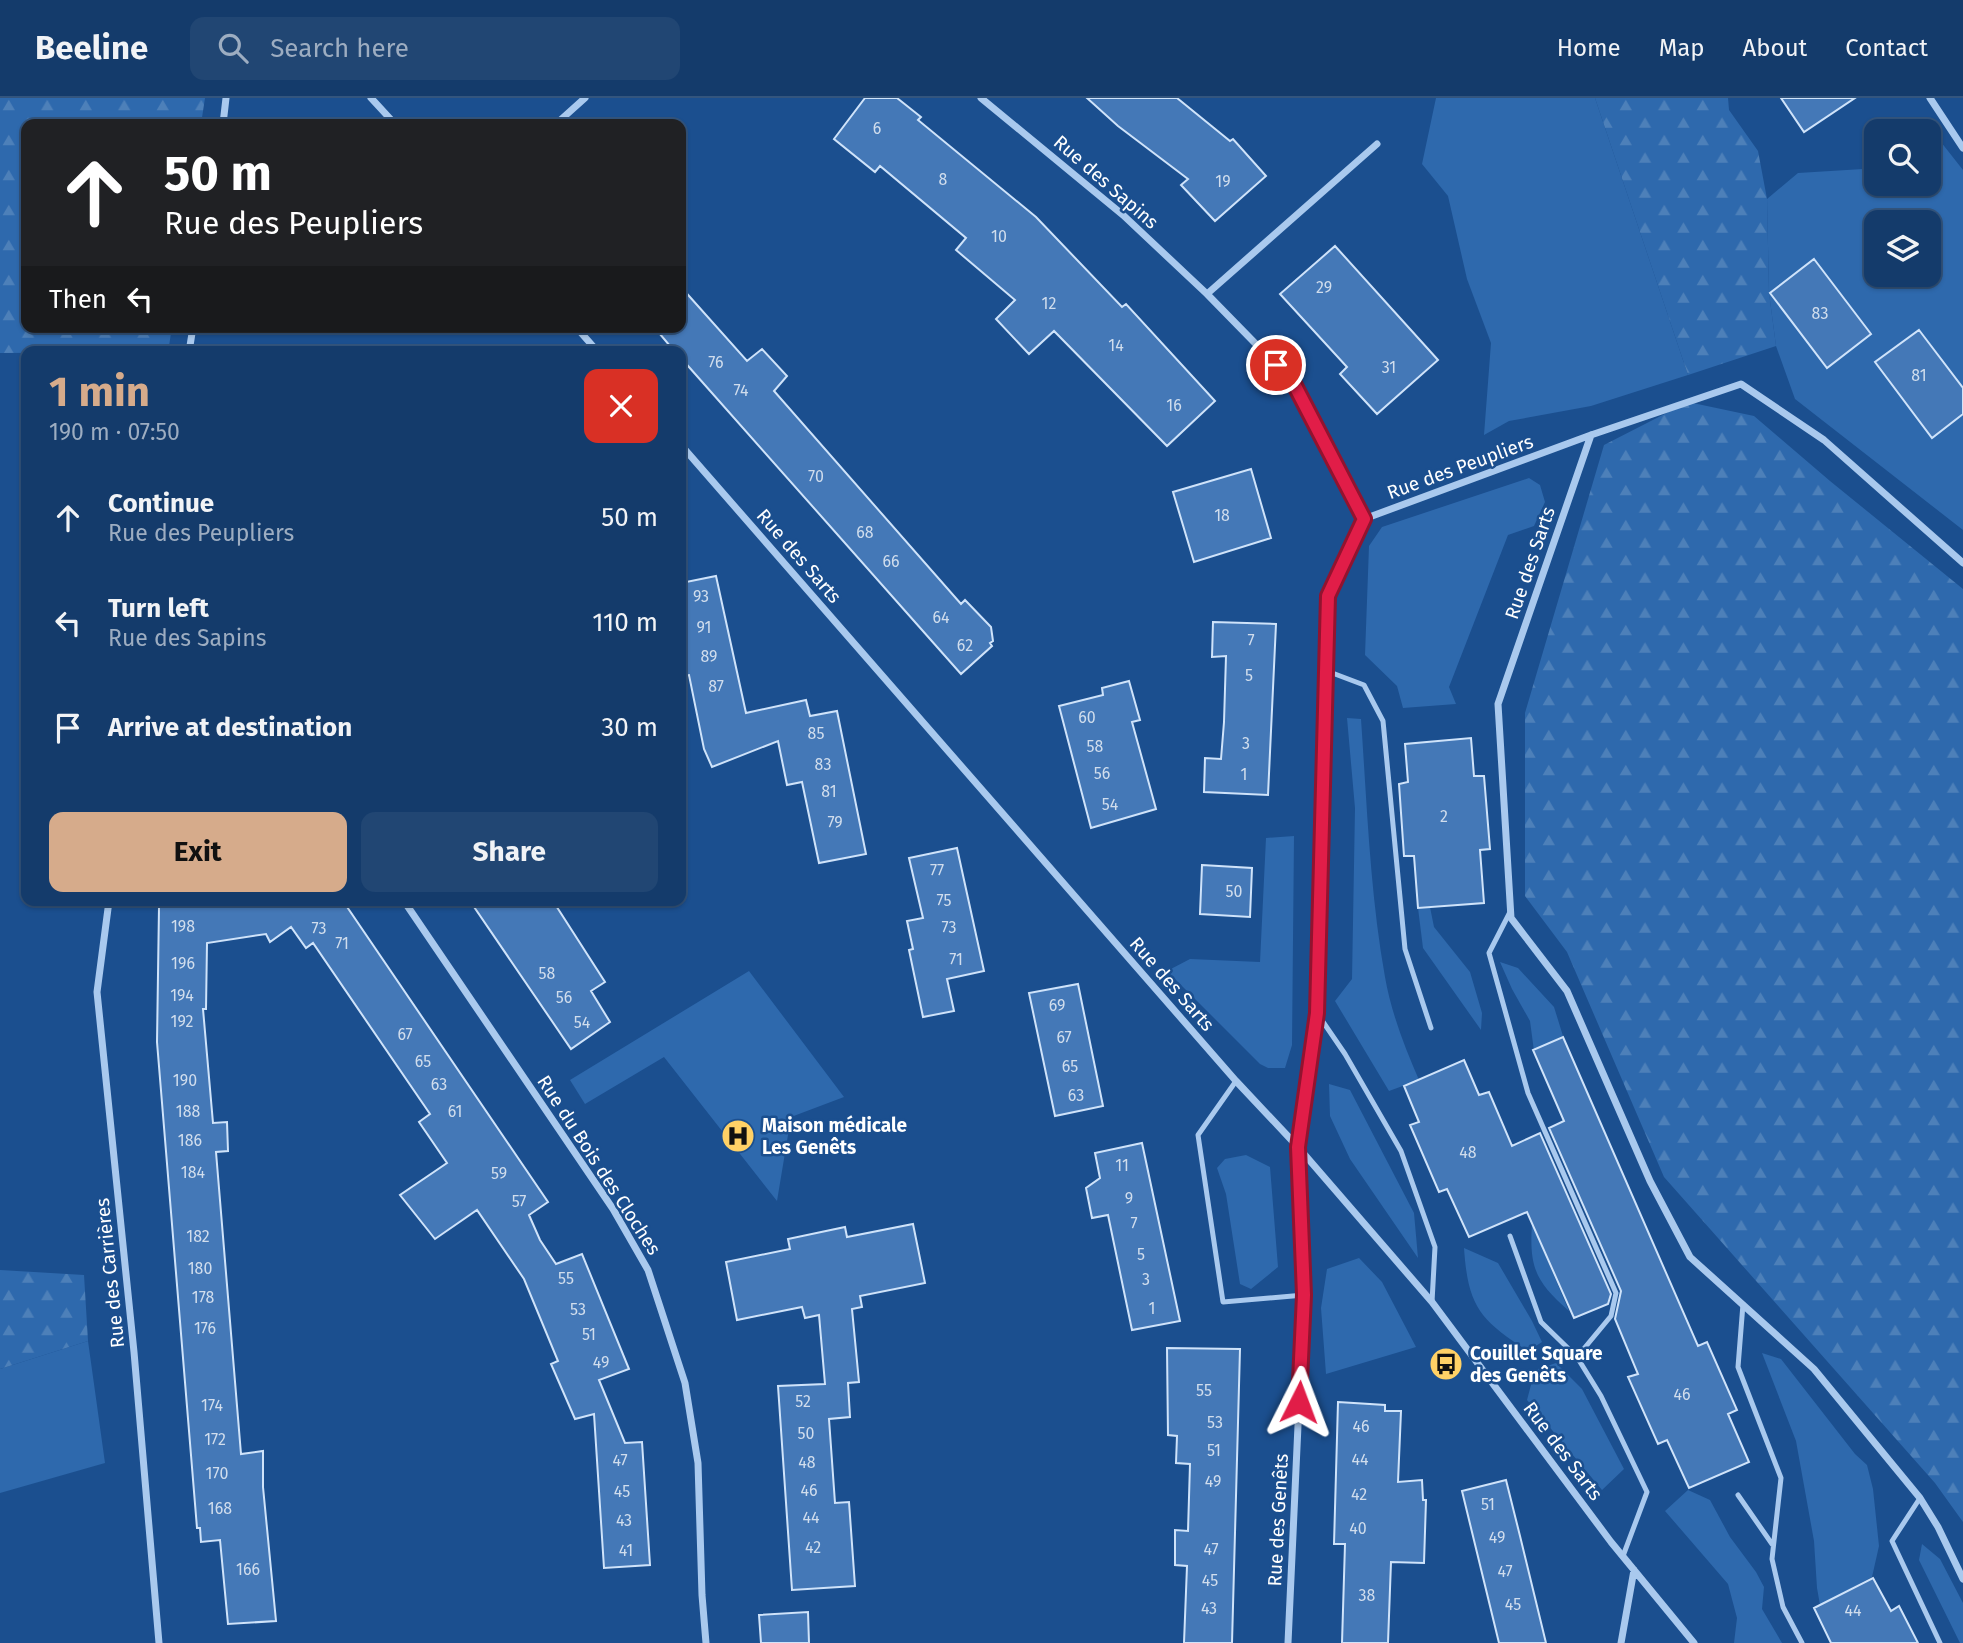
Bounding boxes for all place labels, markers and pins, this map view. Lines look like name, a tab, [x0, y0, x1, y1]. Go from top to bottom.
pin	[1246, 335, 1306, 395]
place label: Maison médicale Les Genêts	[762, 1114, 907, 1159]
hospital icon: Maison médicale Les Genêts	[719, 1117, 757, 1155]
place label: Couillet Square des Genêts	[1470, 1342, 1602, 1387]
bus stop icon: Couillet Square des Genêts	[1427, 1345, 1465, 1383]

